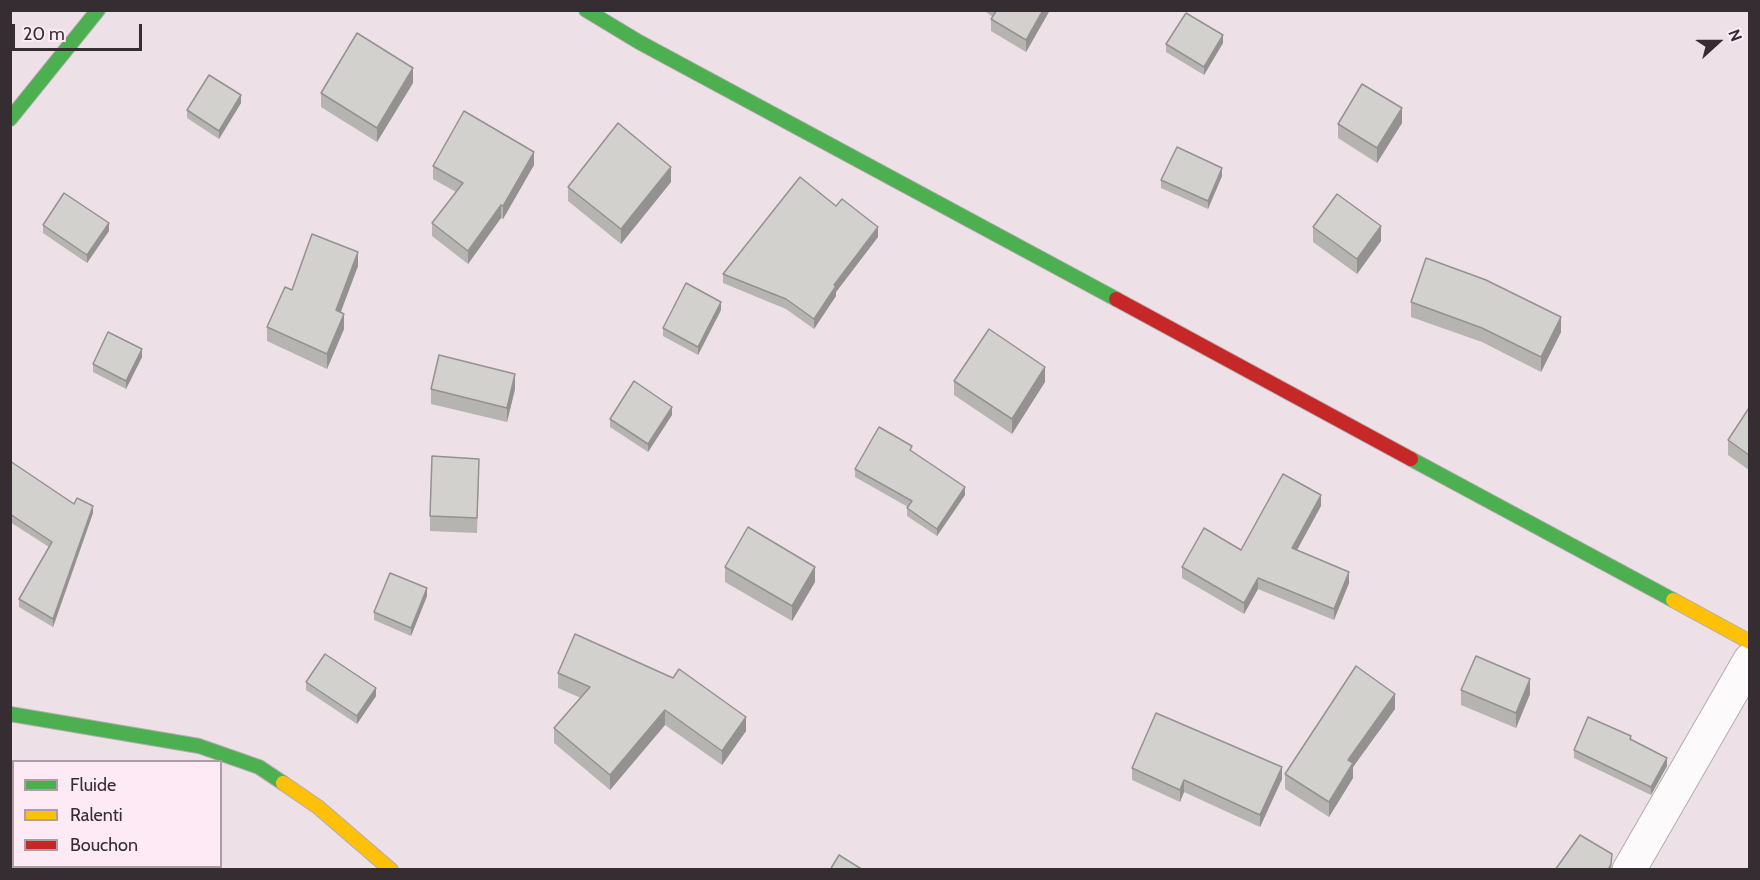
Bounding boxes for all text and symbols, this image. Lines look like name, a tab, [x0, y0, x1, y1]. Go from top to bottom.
scale bar	[15, 12, 146, 50]
north arrow	[1688, 12, 1748, 72]
text: 20 m	[23, 23, 65, 45]
text: N	[1724, 27, 1746, 44]
legend	[12, 760, 222, 868]
text: Fluide	[70, 774, 116, 796]
text: Ralenti	[70, 804, 123, 826]
text: Bouchon	[70, 834, 138, 856]

